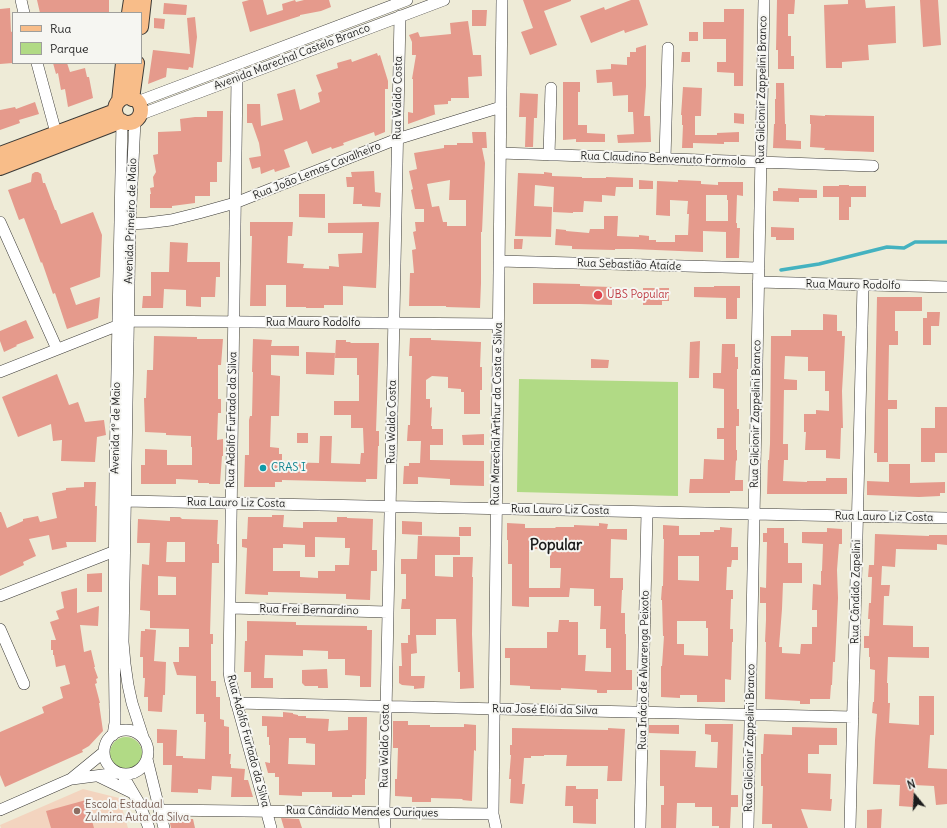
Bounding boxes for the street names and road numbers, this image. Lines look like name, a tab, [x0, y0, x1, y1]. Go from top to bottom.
street label: Rua Gilcionir Zappelini Branco	[754, 16, 770, 164]
street label: Avenida Marechal Castelo Branco	[212, 21, 372, 93]
street label: Rua Waldo Costa	[391, 56, 405, 140]
street label: Rua João Lemos Cavalheiro	[251, 139, 383, 203]
street label: Rua Claudino Benvenuto Formolo	[580, 150, 746, 168]
street label: Avenida Primeiro de Maio	[122, 158, 140, 284]
street label: Rua Sebastião Ataíde	[577, 257, 681, 273]
street label: Rua Mauro Rodolfo	[806, 278, 900, 292]
street label: Rua Mauro Rodolfo	[266, 316, 360, 330]
street label: Rua Marechal Arthur da Costa e Silva	[489, 322, 505, 506]
street label: Rua Gilcionir Zappelini Branco	[748, 340, 764, 488]
street label: Rua Adolfo Furtado da Silva	[224, 352, 240, 488]
street label: Rua Waldo Costa	[385, 380, 399, 464]
street label: Avenida 1º de Maio	[109, 382, 123, 474]
street label: Rua Lauro Liz Costa	[187, 496, 285, 510]
street label: Rua Lauro Liz Costa	[511, 503, 609, 517]
street label: Rua Lauro Liz Costa	[835, 510, 933, 524]
street label: Rua Cândido Zapelini	[848, 540, 864, 644]
street label: Rua Inácio de Alvarenga Peixoto	[636, 590, 652, 750]
street label: Rua Frei Bernardino	[259, 603, 359, 617]
street label: Rua Gilcionir Zappelini Branco	[742, 664, 758, 812]
street label: Rua Adolfo Furtado da Silva	[224, 673, 272, 809]
street label: Rua José Elói da Silva	[492, 702, 598, 718]
street label: Rua Waldo Costa	[378, 704, 392, 788]
street label: Rua Cândido Mendes Ouriques	[286, 804, 438, 820]

